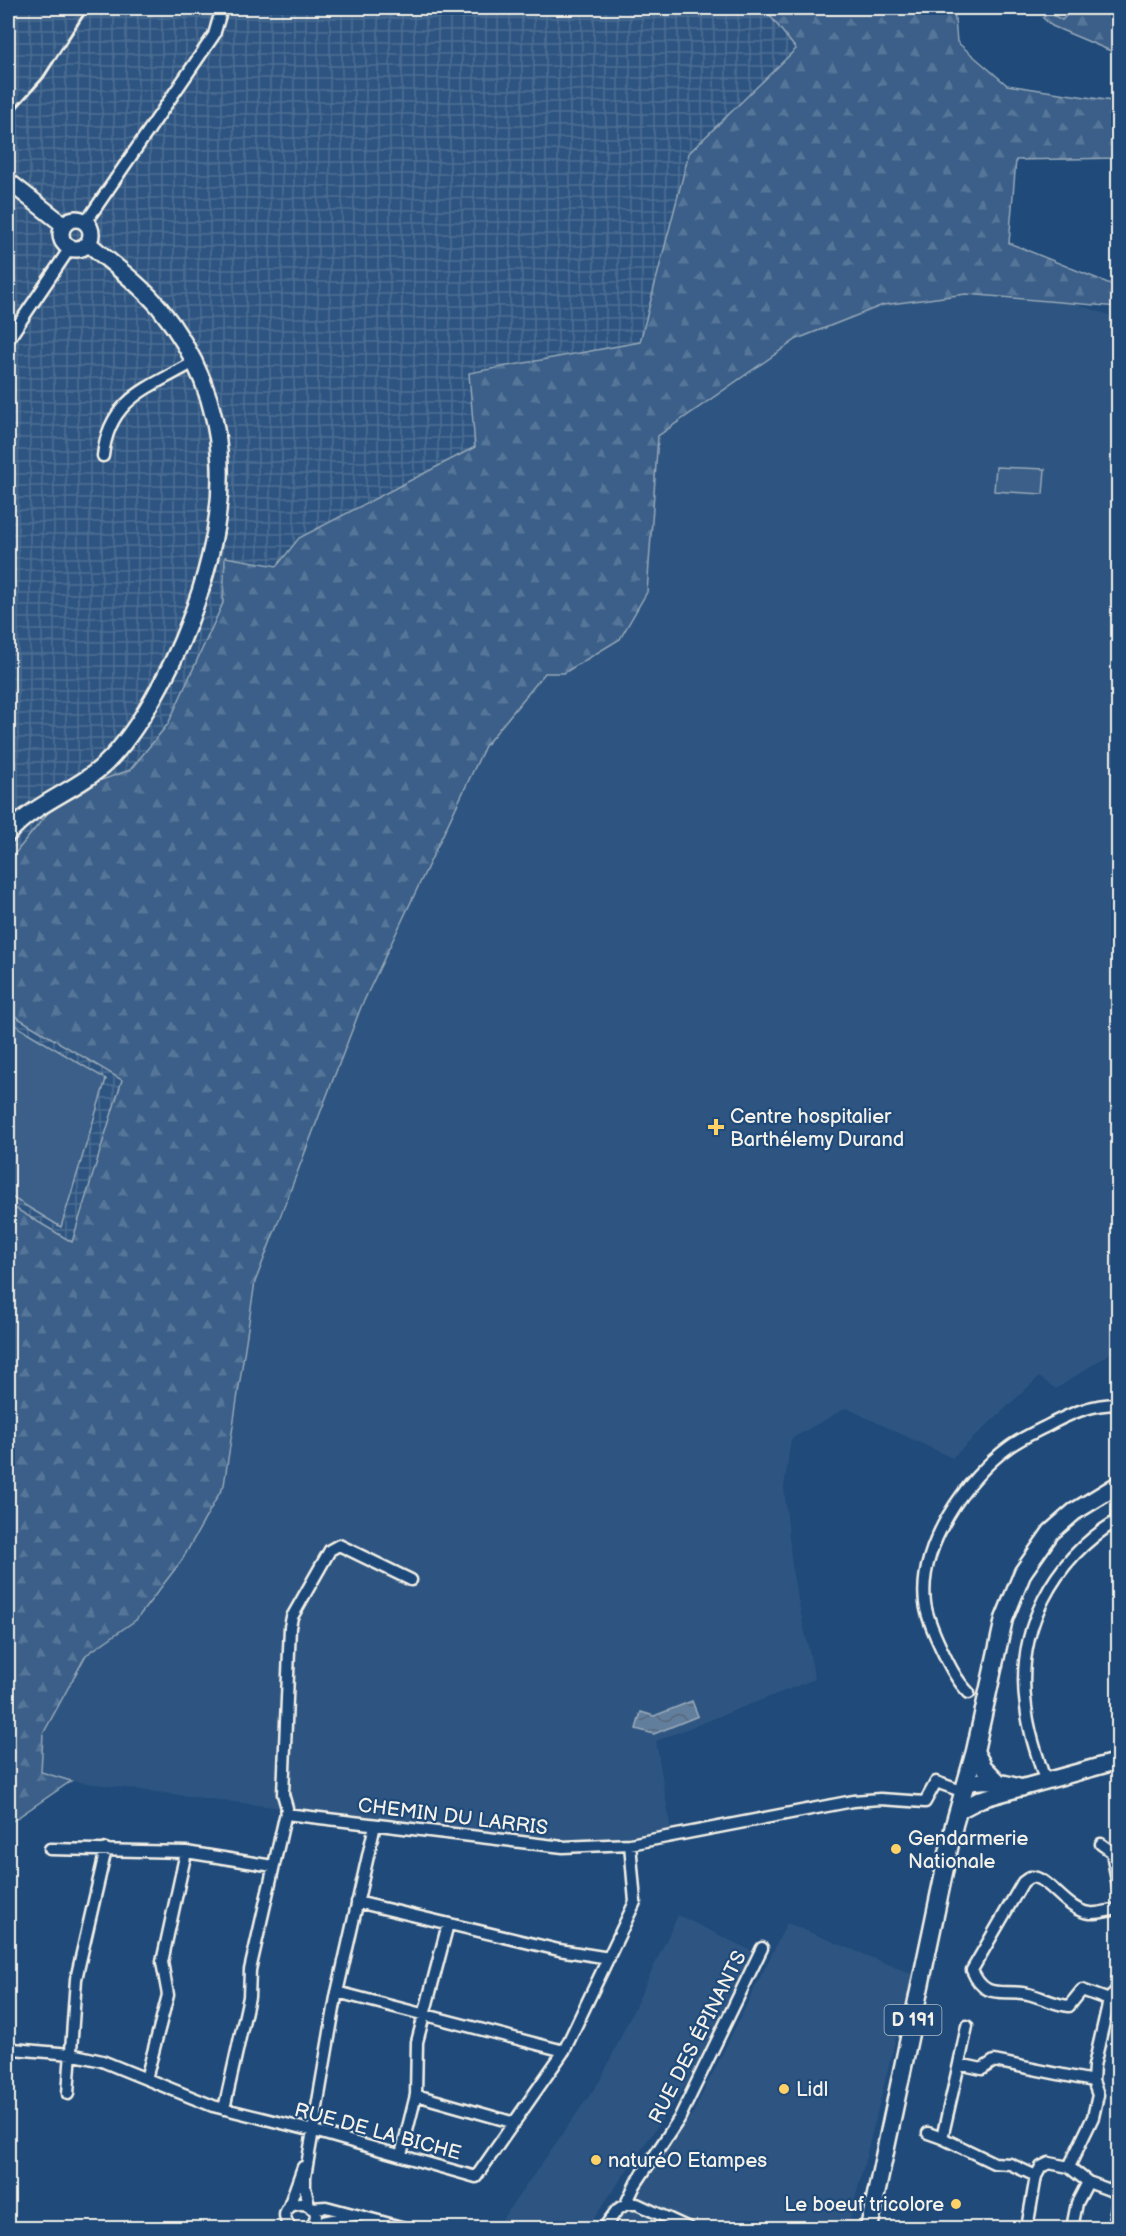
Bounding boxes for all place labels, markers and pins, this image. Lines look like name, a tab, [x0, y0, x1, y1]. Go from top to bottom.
place label: Centre hospitalier Barthélemy Durand	[730, 1105, 904, 1152]
marker: Centre hospitalier Barthélemy Durand	[707, 1118, 725, 1136]
place label: Gendarmerie Nationale	[908, 1827, 1028, 1874]
marker: Gendarmerie Nationale	[889, 1842, 903, 1856]
place label: Lidl	[796, 2078, 828, 2102]
marker: Lidl	[777, 2082, 791, 2096]
place label: naturéO Etampes	[608, 2149, 767, 2173]
marker: naturéO Etampes	[589, 2153, 603, 2167]
place label: Le boeuf tricolore	[784, 2193, 944, 2217]
marker: Le boeuf tricolore	[949, 2197, 963, 2211]

